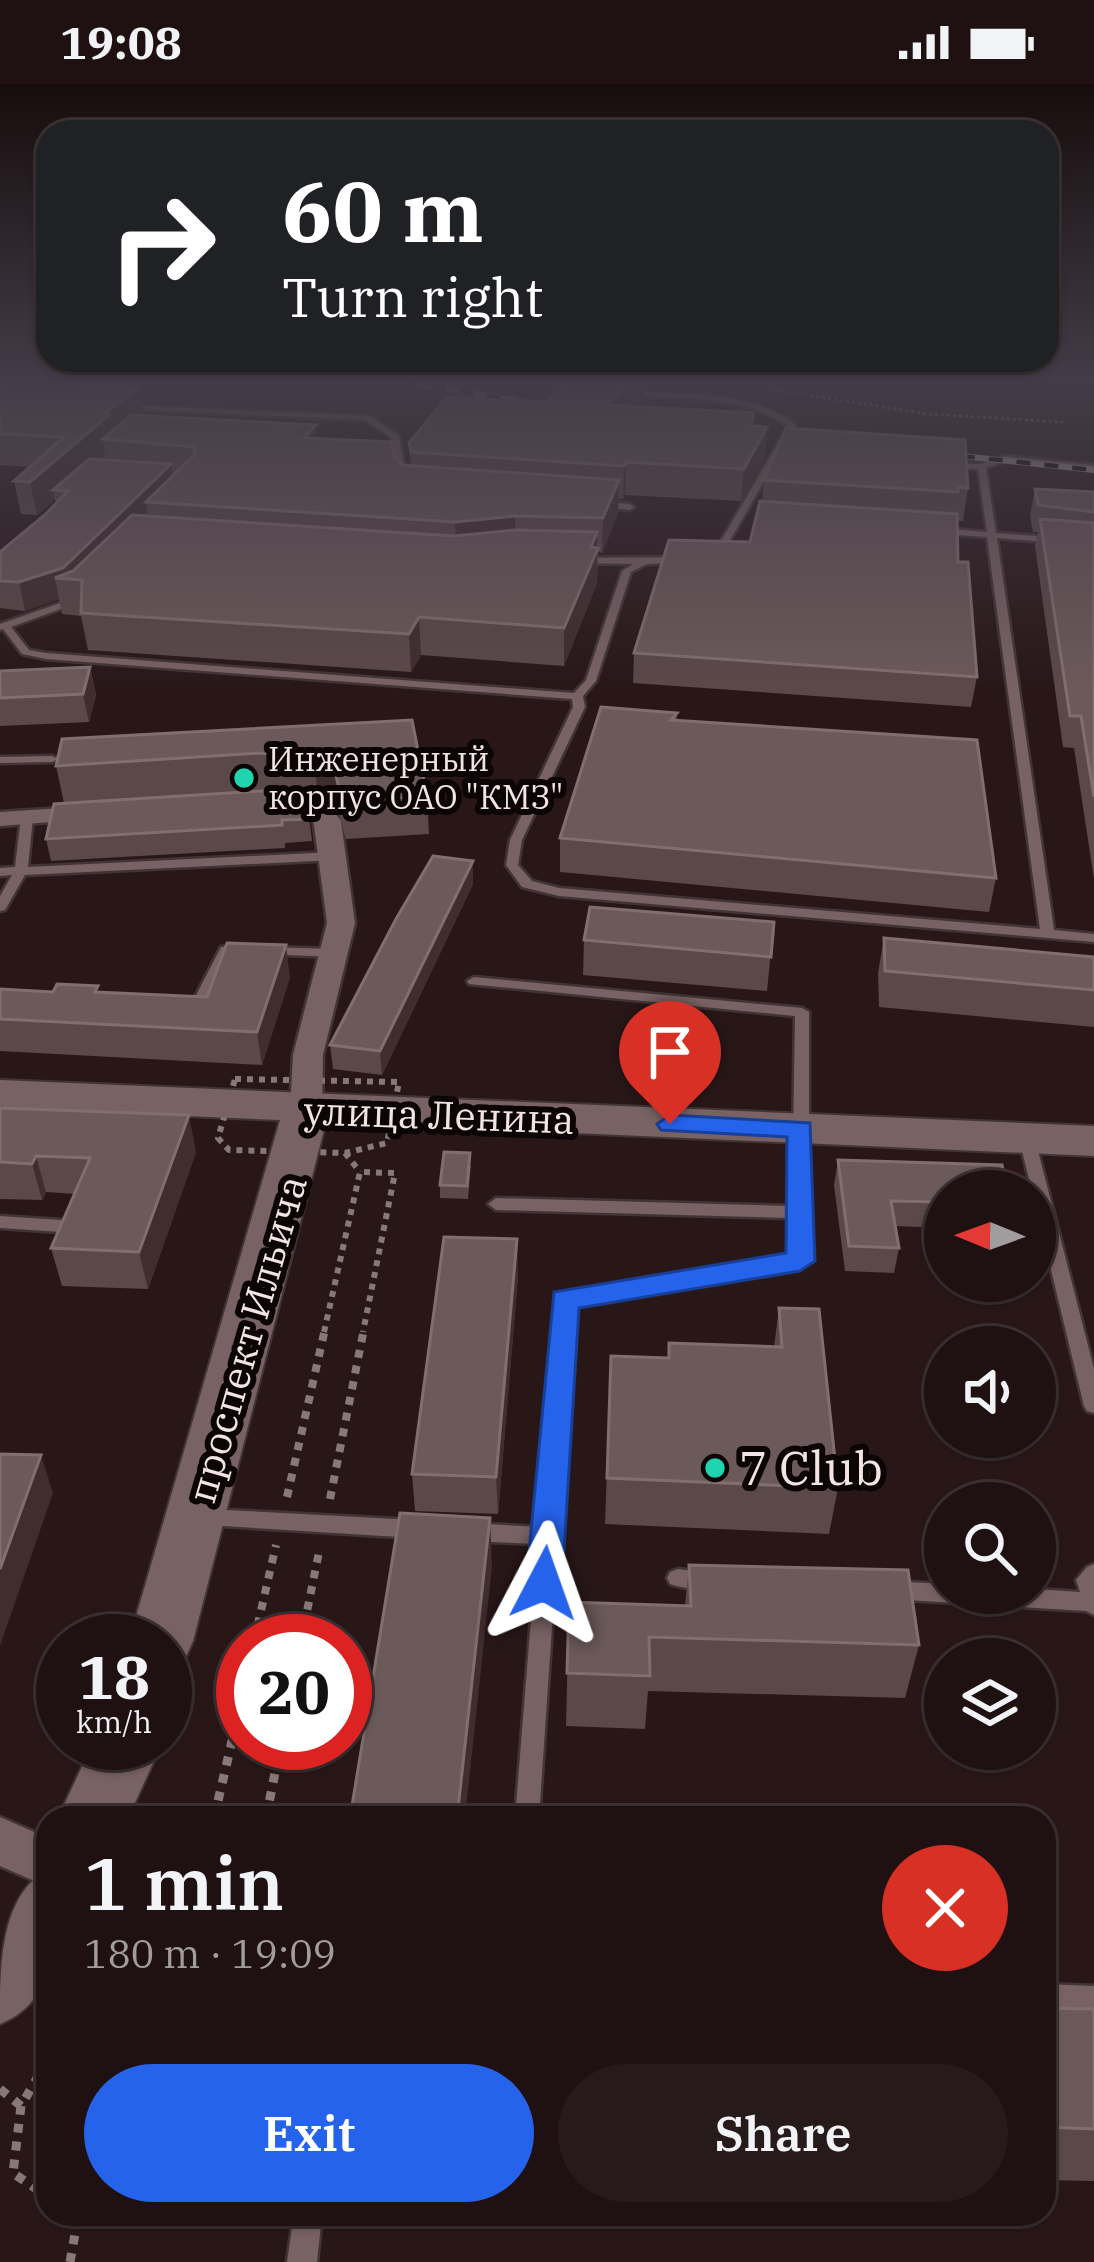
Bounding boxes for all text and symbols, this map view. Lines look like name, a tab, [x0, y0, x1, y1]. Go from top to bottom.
text: 19:08	[60, 13, 182, 71]
text: 60 m	[282, 156, 484, 265]
icon: right	[84, 168, 240, 324]
text: Turn right	[282, 262, 544, 332]
place label: Инженерный корпус ОАО "КМЗ"	[268, 737, 564, 818]
marker: Инженерный корпус ОАО "КМЗ"	[231, 765, 257, 791]
pin	[619, 1001, 721, 1124]
icon: arrive	[637, 1019, 703, 1085]
street label: улица Ленина	[303, 1084, 575, 1145]
street label: проспект Ильича	[175, 1169, 318, 1508]
north arrow	[924, 1170, 1056, 1302]
map controls	[924, 1170, 1056, 1770]
button: sound	[924, 1326, 1056, 1458]
place label: 7 Club	[739, 1436, 883, 1498]
marker: 7 Club	[702, 1455, 728, 1481]
button: search	[924, 1482, 1056, 1614]
position arrow	[481, 1520, 607, 1646]
speed limit sign: 20	[216, 1614, 372, 1770]
text: 18	[78, 1637, 150, 1716]
button: layers	[924, 1638, 1056, 1770]
text: km/h	[76, 1702, 152, 1741]
text: 1 min	[84, 1836, 284, 1930]
button: close	[882, 1845, 1008, 1971]
text: 180 m · 19:09	[84, 1928, 336, 1979]
button: Exit	[84, 2064, 534, 2202]
button: Share	[558, 2064, 1008, 2202]

